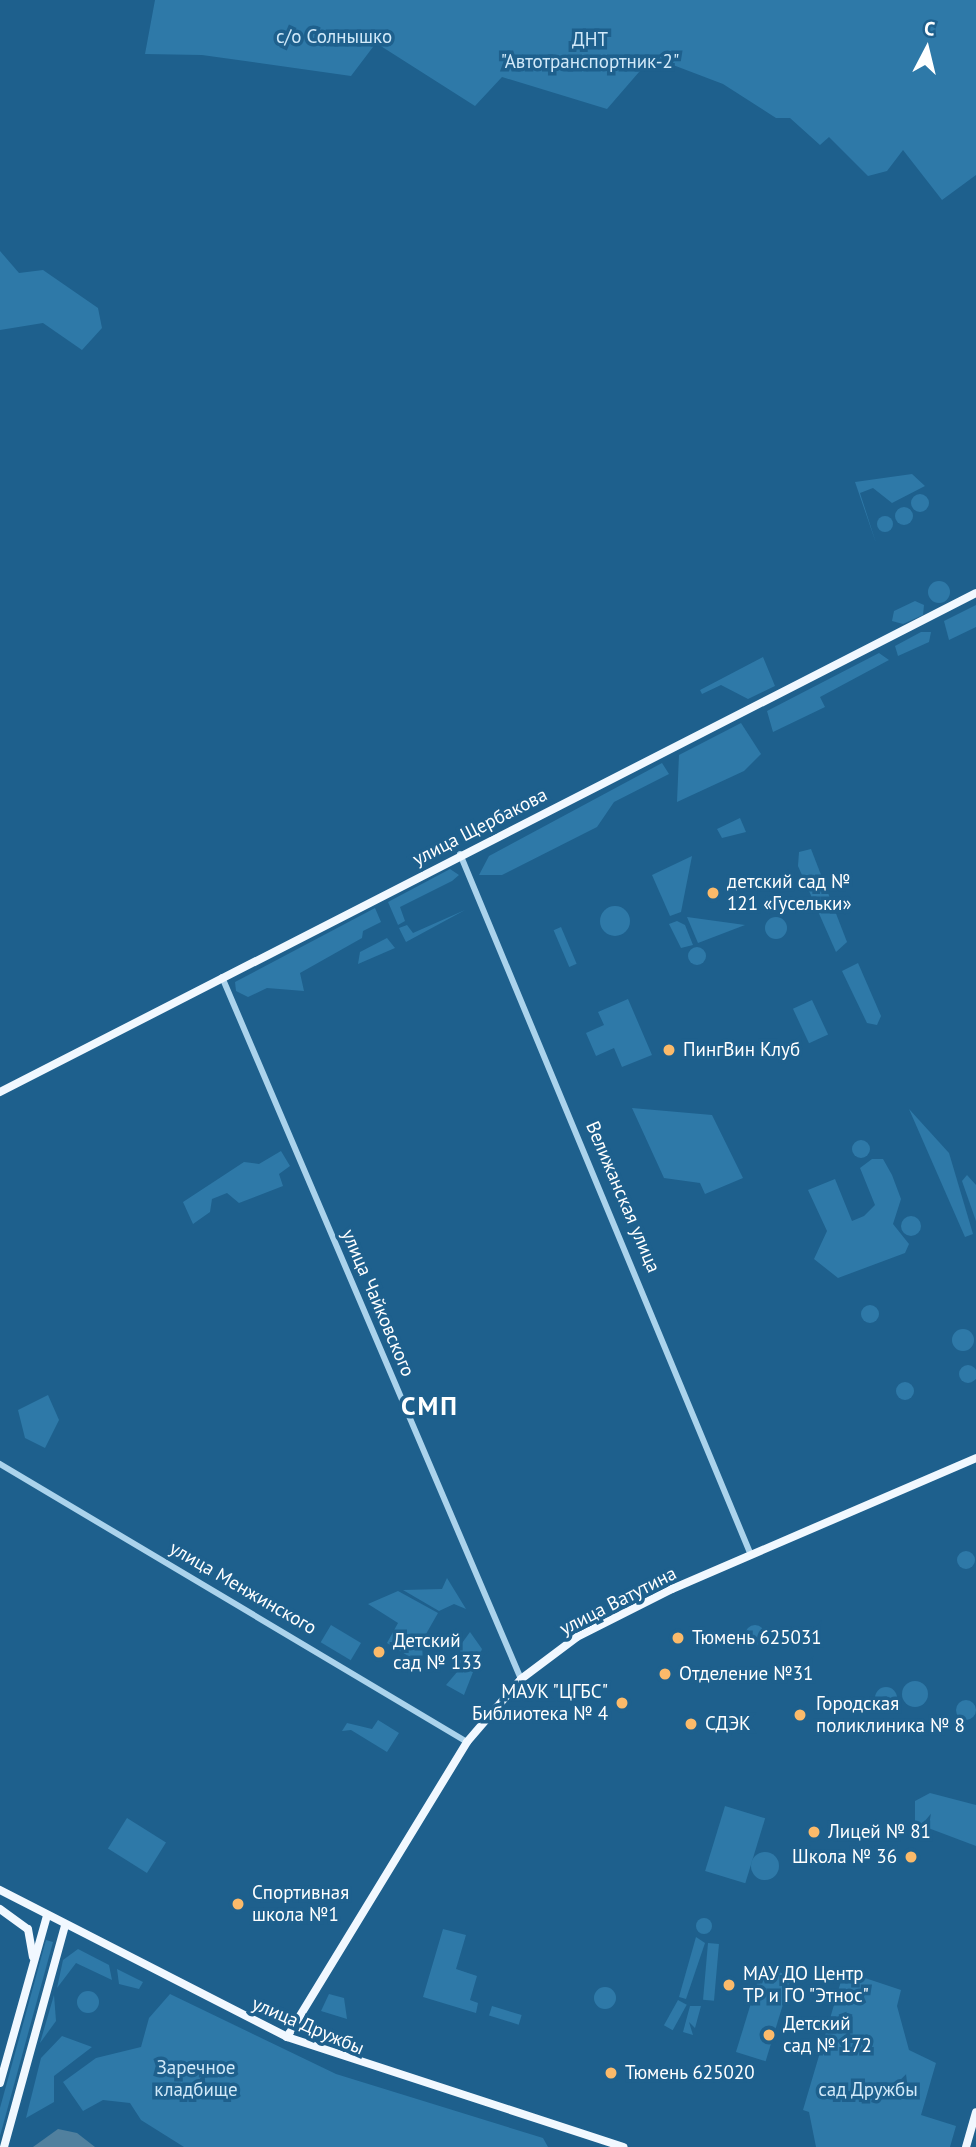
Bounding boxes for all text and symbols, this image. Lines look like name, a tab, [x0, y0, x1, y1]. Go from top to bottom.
north arrow	[892, 14, 962, 84]
text: С	[923, 16, 936, 41]
park label: с/о Солнышко	[276, 26, 392, 48]
park label: ДНТ "Автотранспортник-2"	[501, 29, 679, 73]
street label: улица Щербакова	[409, 783, 551, 871]
place label: детский сад № 121 «Гусельки»	[727, 871, 852, 915]
marker: детский сад № 121 «Гусельки»	[705, 885, 721, 901]
place label: ПингВин Клуб	[683, 1039, 800, 1061]
marker: ПингВин Клуб	[661, 1042, 677, 1058]
street label: Велижанская улица	[581, 1118, 665, 1276]
street label: улица Чайковского	[337, 1226, 419, 1380]
district label: СМП	[401, 1390, 459, 1422]
street label: улица Менжинского	[165, 1537, 321, 1639]
street label: улица Ватутина	[556, 1562, 680, 1640]
place label: Тюмень 625031	[692, 1627, 822, 1649]
place label: Детский сад № 133	[393, 1630, 482, 1674]
marker: Тюмень 625031	[670, 1630, 686, 1646]
marker: Детский сад № 133	[371, 1644, 387, 1660]
place label: Отделение №31	[679, 1663, 813, 1685]
marker: Отделение №31	[657, 1666, 673, 1682]
place label: МАУК "ЦГБС" Библиотека № 4	[472, 1681, 608, 1725]
place label: Городская поликлиника № 8	[816, 1693, 965, 1737]
marker: МАУК "ЦГБС" Библиотека № 4	[614, 1695, 630, 1711]
marker: Городская поликлиника № 8	[790, 1705, 810, 1725]
place label: СДЭК	[705, 1713, 751, 1735]
marker: СДЭК	[683, 1716, 699, 1732]
place label: Лицей № 81	[828, 1821, 931, 1843]
marker: Лицей № 81	[806, 1824, 822, 1840]
place label: Школа № 36	[792, 1846, 897, 1868]
marker: Школа № 36	[903, 1849, 919, 1865]
place label: Спортивная школа №1	[252, 1882, 349, 1926]
marker: Спортивная школа №1	[230, 1896, 246, 1912]
place label: МАУ ДО Центр ТР и ГО "Этнос"	[743, 1963, 871, 2007]
marker: МАУ ДО Центр ТР и ГО "Этнос"	[721, 1977, 737, 1993]
street label: улица Дружбы	[248, 1992, 368, 2060]
place label: Детский сад № 172	[783, 2013, 872, 2057]
marker: Детский сад № 172	[761, 2027, 777, 2043]
park label: Заречное кладбище	[154, 2057, 238, 2101]
place label: Тюмень 625020	[625, 2062, 755, 2084]
marker: Тюмень 625020	[603, 2065, 619, 2081]
park label: сад Дружбы	[818, 2079, 918, 2101]

